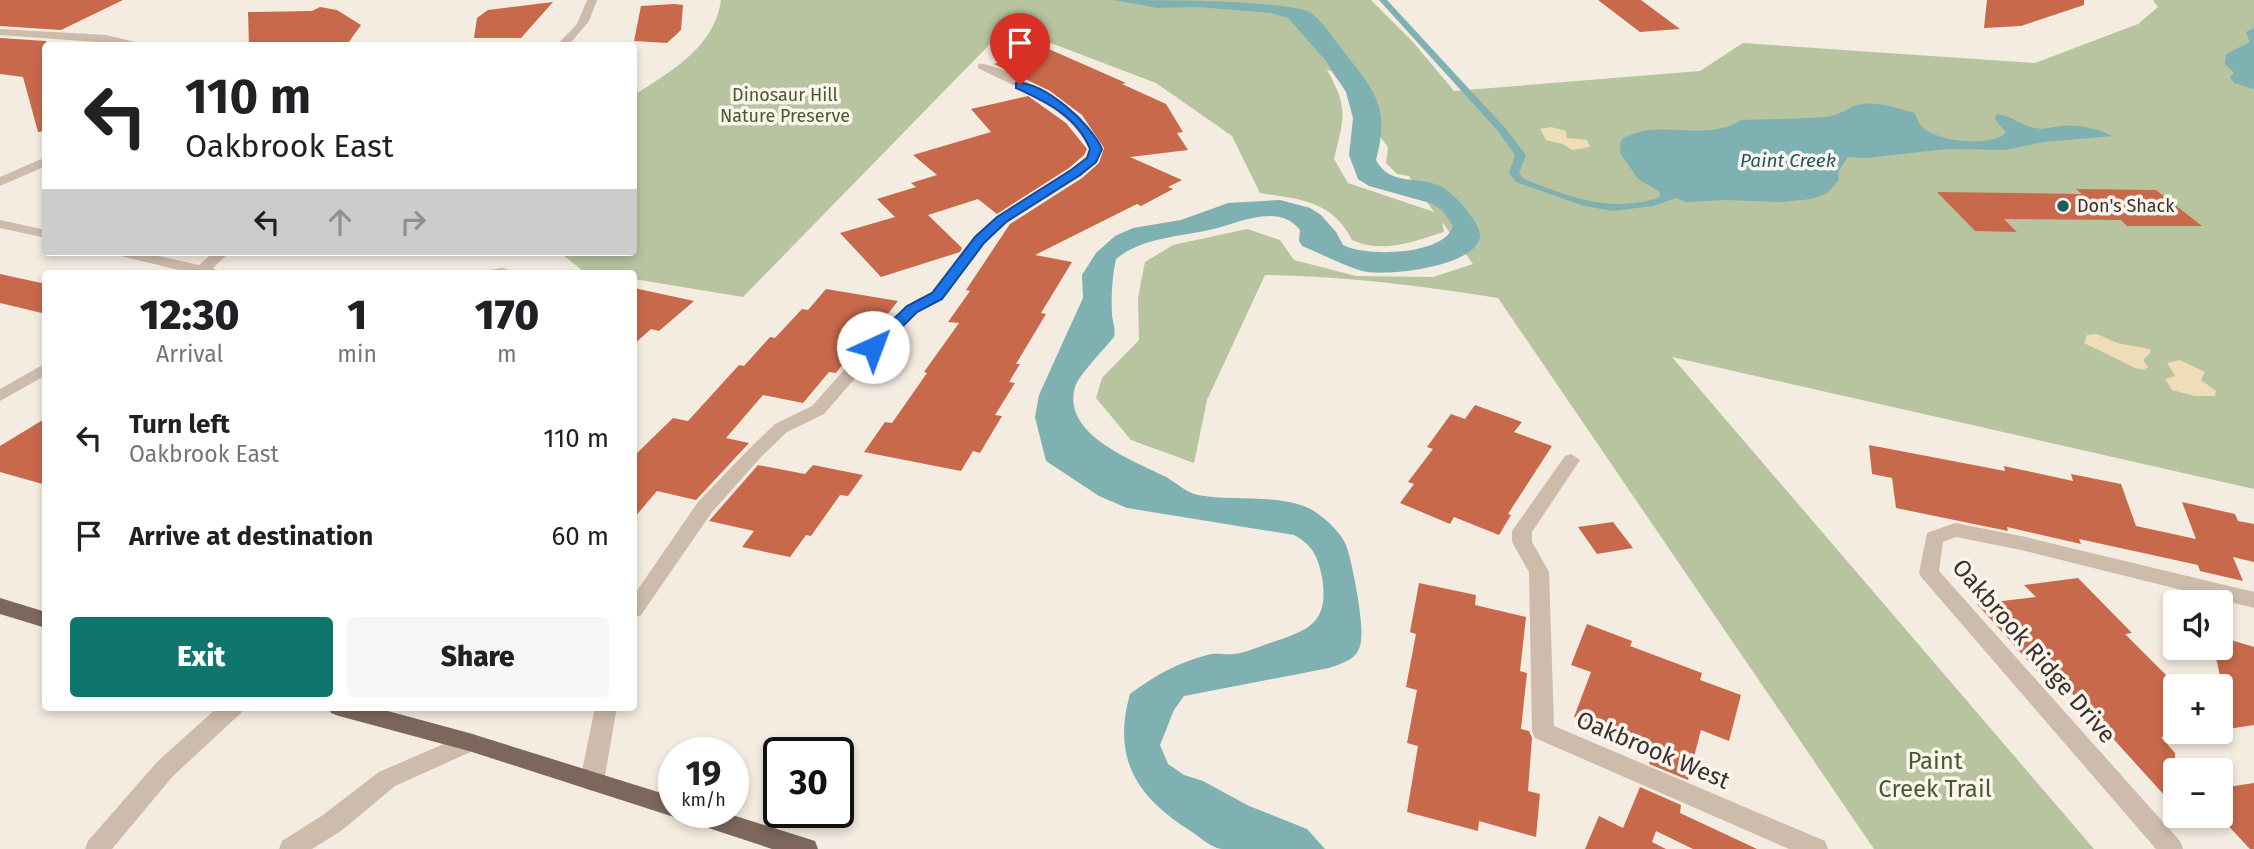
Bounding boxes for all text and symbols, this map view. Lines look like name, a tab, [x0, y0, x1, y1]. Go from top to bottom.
pin	[990, 13, 1050, 85]
icon: arrive	[1001, 24, 1039, 62]
text: 110 m	[185, 67, 311, 126]
icon: left	[70, 70, 161, 161]
park label: Dinosaur Hill Nature Preserve	[720, 84, 850, 127]
text: Oakbrook East	[185, 127, 394, 165]
water label: Paint Creek	[1740, 149, 1836, 172]
place label: Don's Shack	[2077, 195, 2175, 217]
marker: Don's Shack	[2055, 198, 2071, 214]
icon: left	[248, 203, 286, 241]
icon: ahead	[321, 203, 359, 241]
icon: right	[394, 203, 432, 241]
text: 12:30	[140, 290, 240, 340]
text: 1	[347, 290, 367, 340]
text: 170	[475, 290, 539, 340]
position arrow	[836, 310, 910, 384]
text: Arrival	[156, 340, 223, 368]
text: min	[337, 340, 377, 368]
text: m	[497, 340, 517, 368]
text: Turn left	[129, 409, 230, 440]
icon: left	[70, 419, 108, 457]
text: 110 m	[543, 423, 609, 454]
text: Oakbrook East	[129, 440, 279, 468]
icon: arrive	[70, 517, 108, 555]
text: Arrive at destination	[129, 521, 373, 552]
text: 60 m	[551, 521, 609, 552]
street label: Oakbrook Ridge Drive	[1946, 553, 2122, 749]
map controls	[2163, 590, 2233, 828]
button: sound	[2163, 590, 2233, 660]
button: Exit	[70, 617, 333, 697]
button: Share	[347, 617, 609, 697]
button: +	[2163, 674, 2233, 744]
street label: Oakbrook West	[1572, 705, 1734, 795]
speed limit sign: 30	[763, 737, 854, 828]
park label: Paint Creek Trail	[1878, 747, 1992, 803]
text: 19	[686, 752, 721, 794]
button: −	[2163, 758, 2233, 828]
text: km/h	[681, 789, 726, 811]

